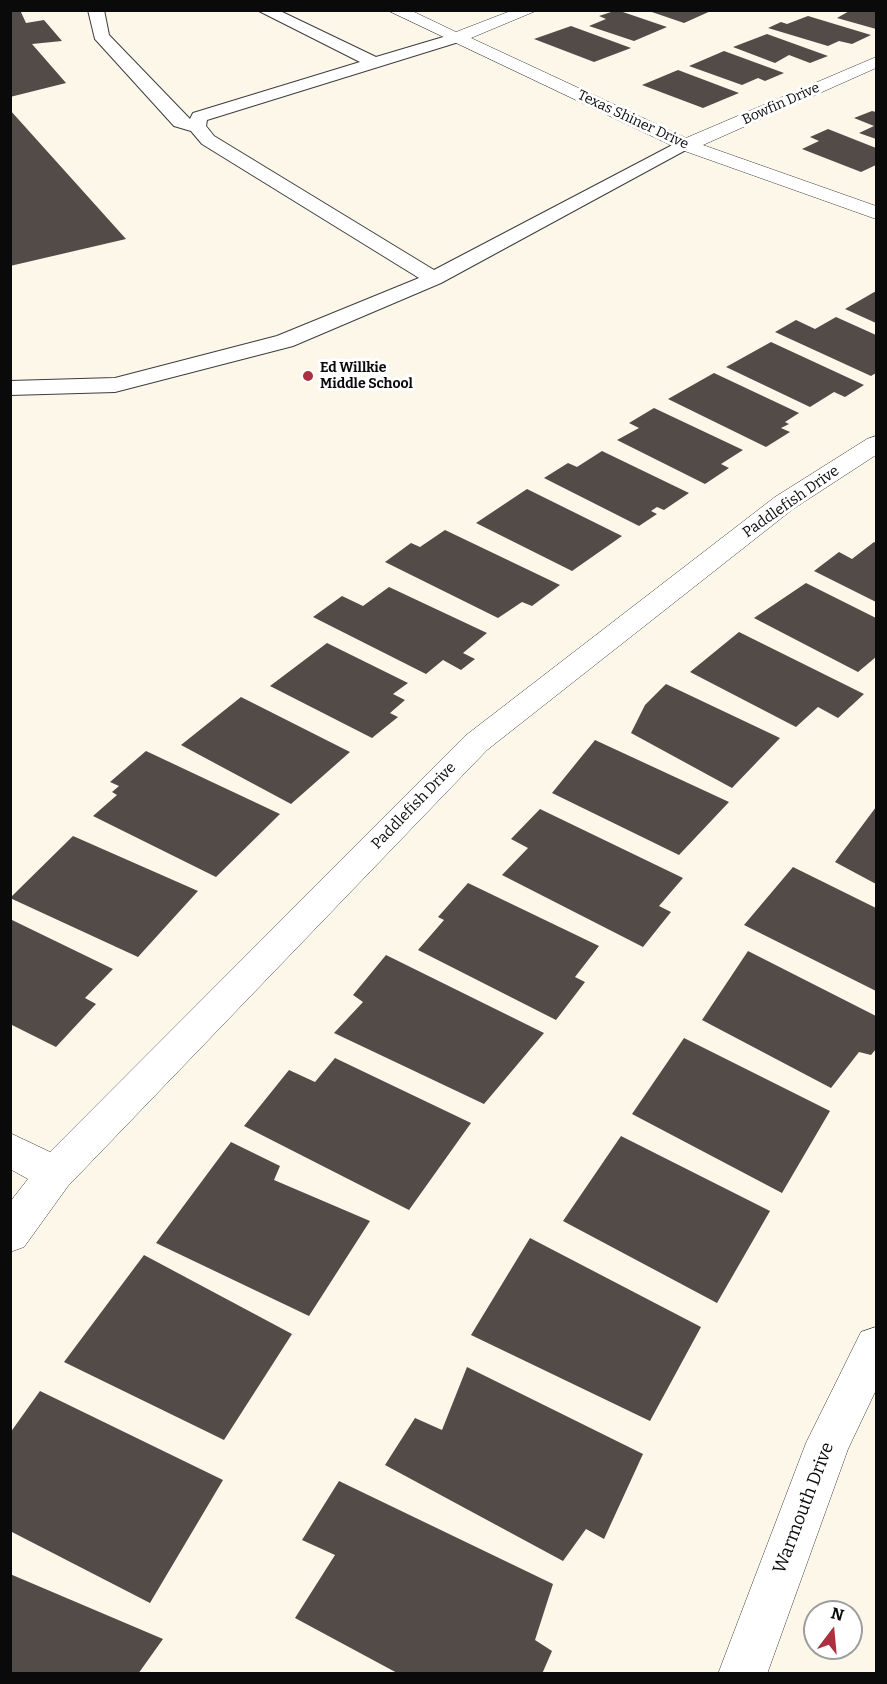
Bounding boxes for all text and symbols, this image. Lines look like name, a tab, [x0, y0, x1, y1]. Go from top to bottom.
street label: Bowfin Drive	[740, 79, 822, 129]
street label: Texas Shiner Drive	[575, 87, 691, 153]
place label: Ed Willkie Middle School	[320, 360, 413, 392]
marker: Ed Willkie Middle School	[301, 369, 315, 383]
street label: Paddlefish Drive	[739, 462, 843, 542]
street label: Paddlefish Drive	[368, 759, 460, 853]
street label: Warmouth Drive	[769, 1439, 839, 1577]
north arrow	[803, 1600, 863, 1660]
text: N	[829, 1603, 846, 1625]

